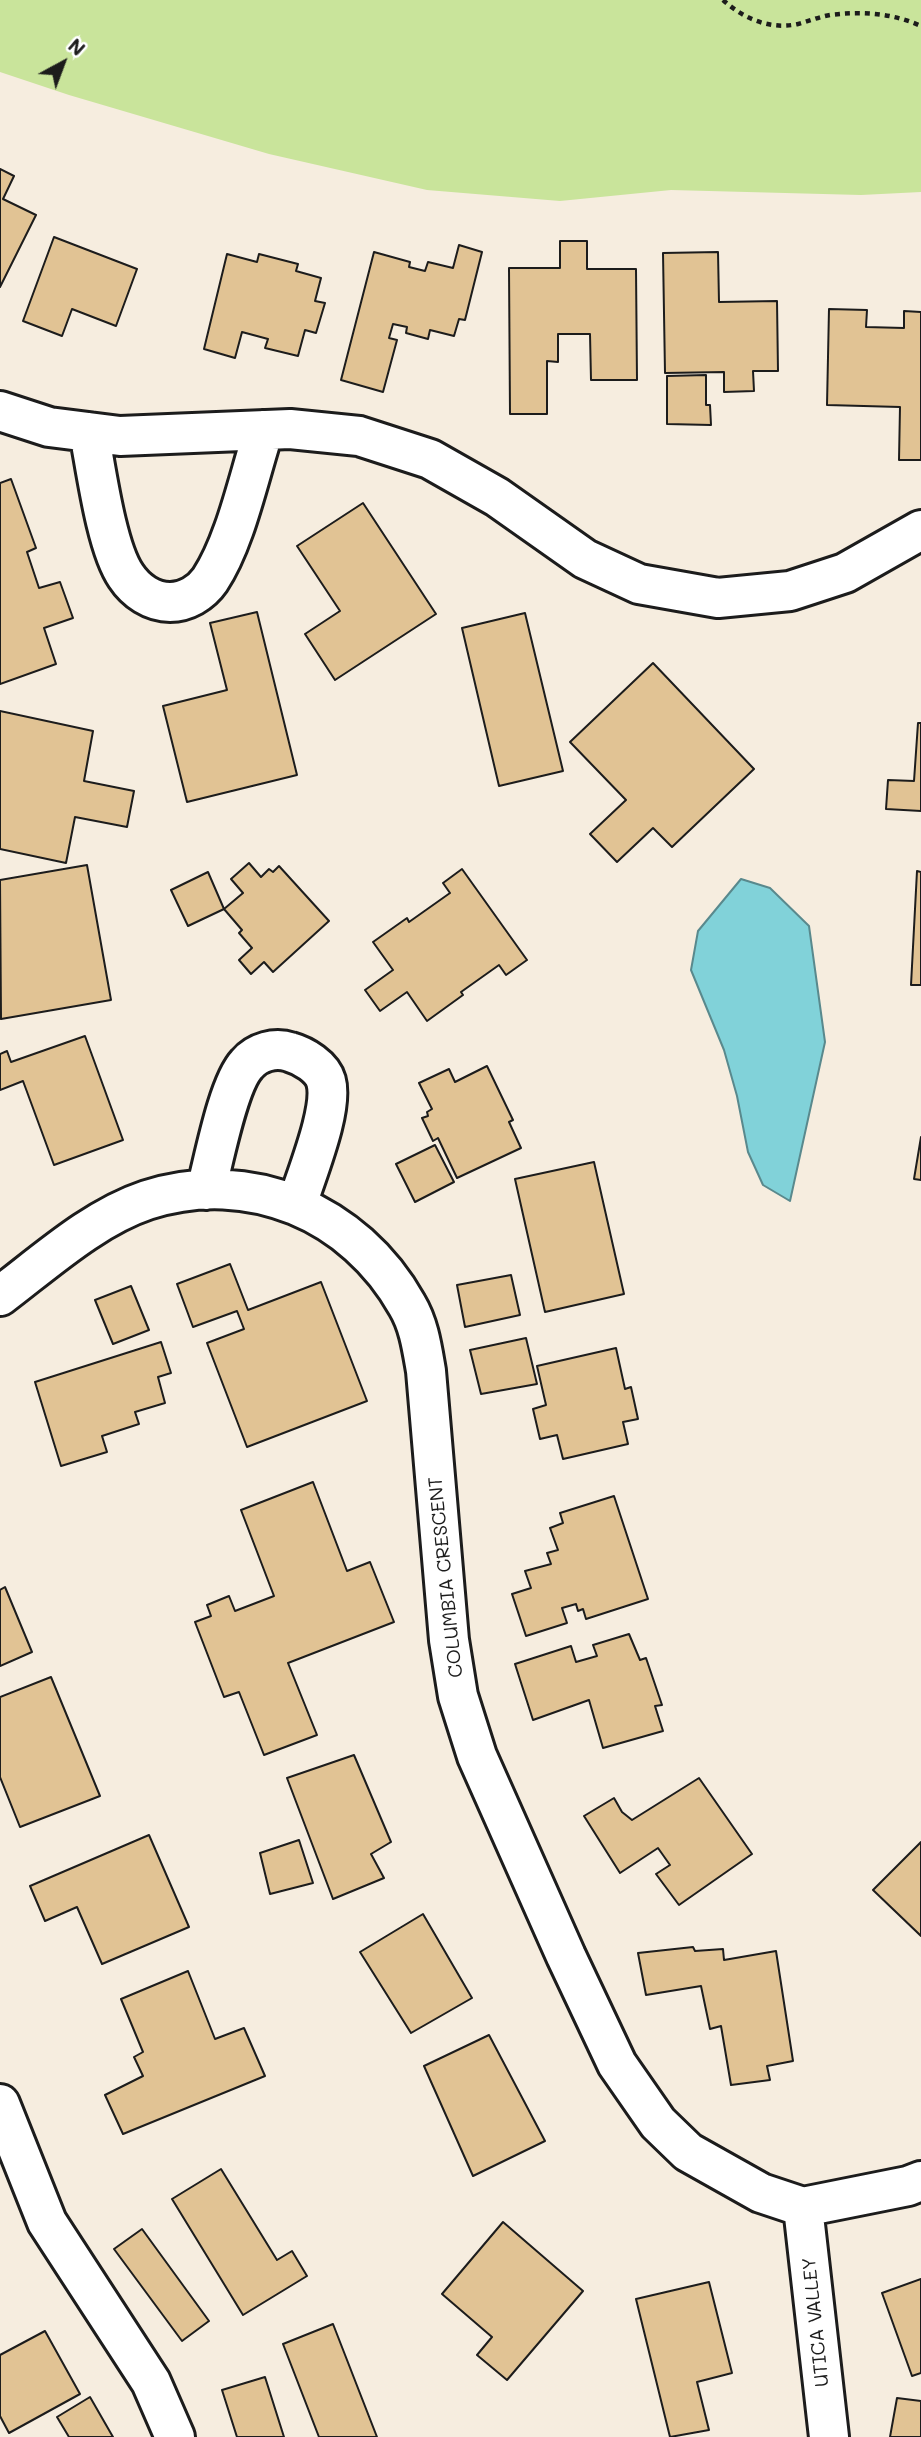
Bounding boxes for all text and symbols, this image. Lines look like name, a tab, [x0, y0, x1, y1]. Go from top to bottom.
north arrow	[28, 28, 98, 98]
text: N	[63, 33, 91, 61]
street label: COLUMBIA CRESCENT	[424, 1475, 468, 1679]
street label: UTICA VALLEY	[798, 2256, 834, 2388]

